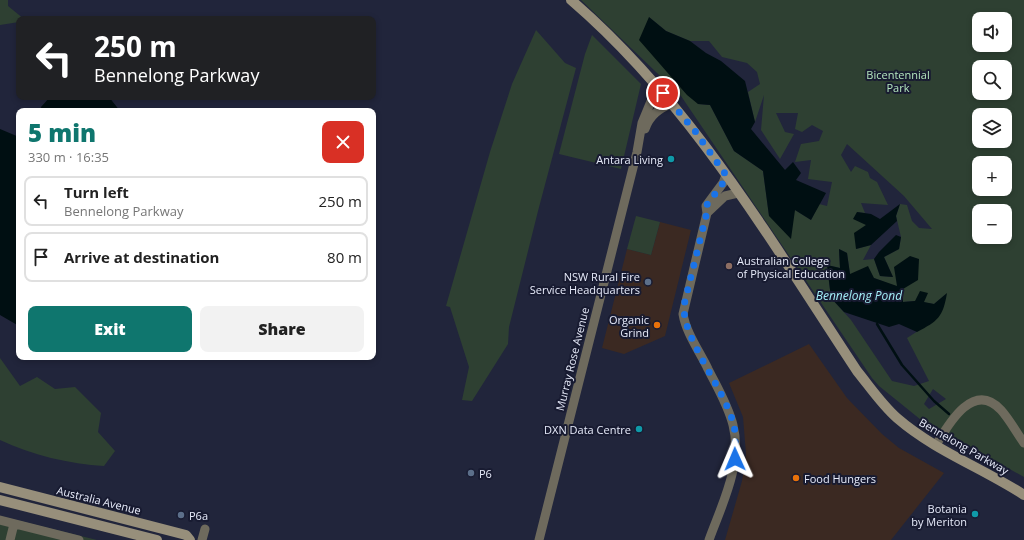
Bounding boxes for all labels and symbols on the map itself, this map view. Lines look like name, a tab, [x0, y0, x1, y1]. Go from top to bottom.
park label: Bicentennial Park	[866, 67, 930, 95]
pin	[646, 76, 680, 110]
place label: Antara Living	[596, 152, 663, 167]
marker: Antara Living	[666, 154, 676, 164]
place label: Australian College of Physical Education	[737, 253, 845, 281]
marker: Australian College of Physical Education	[724, 261, 734, 271]
place label: NSW Rural Fire Service Headquarters	[530, 269, 640, 297]
marker: NSW Rural Fire Service Headquarters	[643, 277, 653, 287]
water label: Bennelong Pond	[816, 287, 903, 304]
street label: Murray Rose Avenue	[552, 306, 592, 412]
place label: Organic Grind	[609, 312, 649, 340]
marker: Organic Grind	[652, 320, 662, 330]
street label: Bennelong Parkway	[916, 414, 1012, 478]
place label: DXN Data Centre	[544, 422, 631, 437]
marker: DXN Data Centre	[634, 424, 644, 434]
position arrow	[714, 438, 756, 480]
place label: P6	[479, 466, 492, 481]
marker: P6	[466, 468, 476, 478]
place label: Food Hungers	[804, 471, 876, 486]
marker: Food Hungers	[791, 473, 801, 483]
street label: Australia Avenue	[55, 482, 143, 518]
place label: Botania by Meriton	[911, 501, 967, 529]
place label: P6a	[189, 508, 208, 523]
marker: Botania by Meriton	[970, 509, 980, 519]
marker: P6a	[176, 510, 186, 520]

